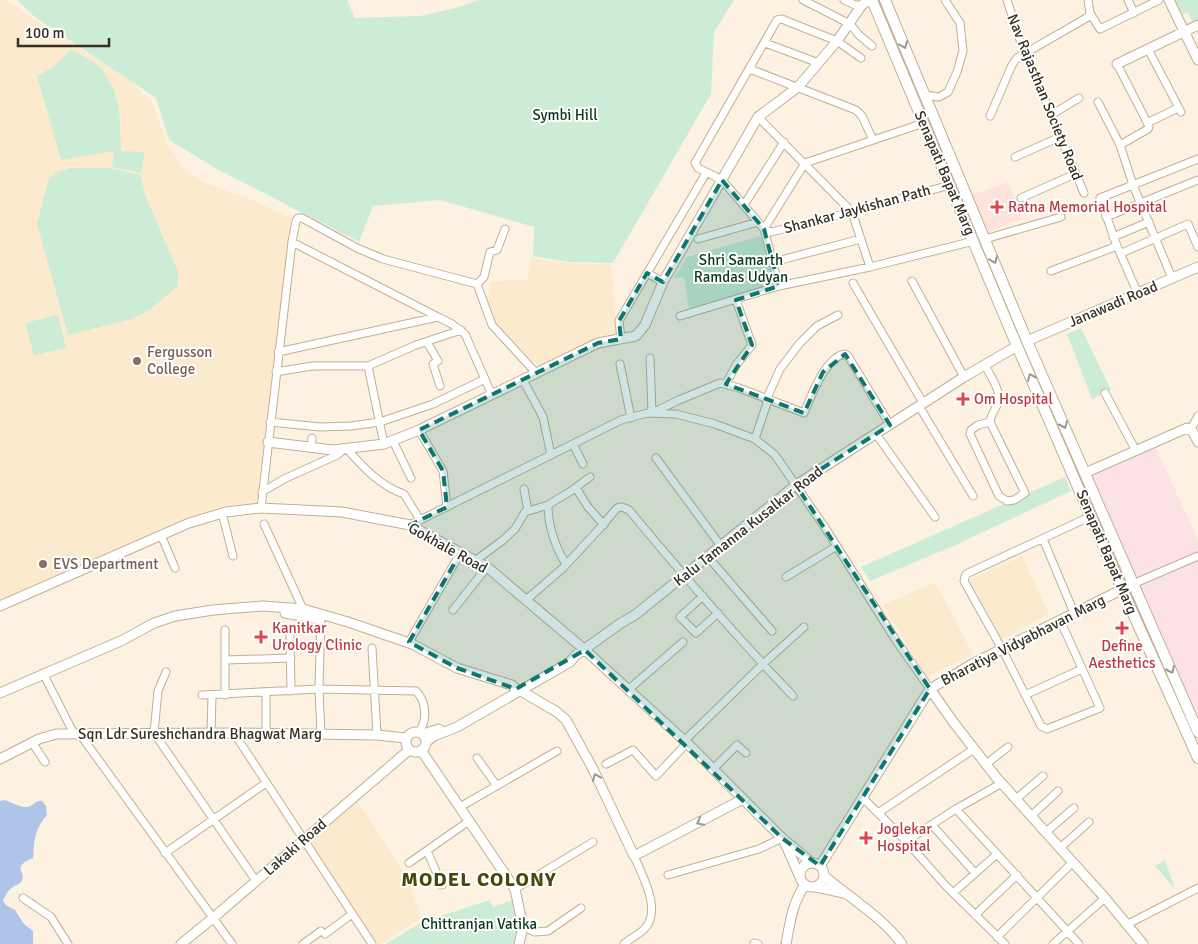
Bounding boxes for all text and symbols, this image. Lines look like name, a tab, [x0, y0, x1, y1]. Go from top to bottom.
street label: Nav Rajasthan Society Road	[1003, 11, 1087, 183]
scale bar	[18, 15, 109, 47]
text: 100 m	[25, 24, 65, 42]
one-way arrow	[898, 40, 908, 49]
park label: Symbi Hill	[532, 106, 598, 124]
street label: Senapati Bapat Marg	[911, 108, 979, 238]
street label: Shankar Jaykishan Path	[782, 181, 932, 237]
place label: Ratna Memorial Hospital	[1008, 198, 1167, 216]
marker: Ratna Memorial Hospital	[990, 200, 1004, 214]
park label: Shri Samarth Ramdas Udyan	[694, 251, 788, 286]
one-way arrow	[988, 255, 998, 263]
street label: Janawadi Road	[1066, 277, 1160, 331]
place label: Fergusson College	[147, 343, 213, 378]
marker: Fergusson College	[131, 355, 143, 367]
one-way arrow	[1026, 373, 1037, 382]
place label: Om Hospital	[974, 390, 1053, 408]
marker: Om Hospital	[956, 392, 970, 406]
one-way arrow	[1058, 420, 1069, 429]
street label: Kalu Tamanna Kusalkar Road	[670, 462, 826, 590]
street label: Senapati Bapat Marg	[1073, 487, 1141, 617]
street label: Gokhale Road	[405, 519, 491, 577]
place label: EVS Department	[53, 555, 159, 573]
marker: EVS Department	[37, 558, 49, 570]
street label: Bharatiya Vidyabhavan Marg	[938, 591, 1108, 689]
place label: Kanitkar Urology Clinic	[272, 619, 362, 654]
marker: Define Aesthetics	[1115, 621, 1129, 635]
marker: Kanitkar Urology Clinic	[254, 630, 268, 644]
place label: Define Aesthetics	[1088, 637, 1156, 672]
one-way arrow	[1164, 665, 1175, 674]
street label: Sqn Ldr Sureshchandra Bhagwat Marg	[78, 725, 322, 743]
one-way arrow	[592, 773, 602, 782]
street label: Lakaki Road	[260, 815, 330, 879]
one-way arrow	[696, 816, 705, 826]
place label: Joglekar Hospital	[877, 820, 932, 855]
marker: Joglekar Hospital	[859, 831, 873, 845]
district label: MODEL COLONY	[401, 867, 557, 892]
park label: Chittranjan Vatika	[421, 915, 537, 933]

